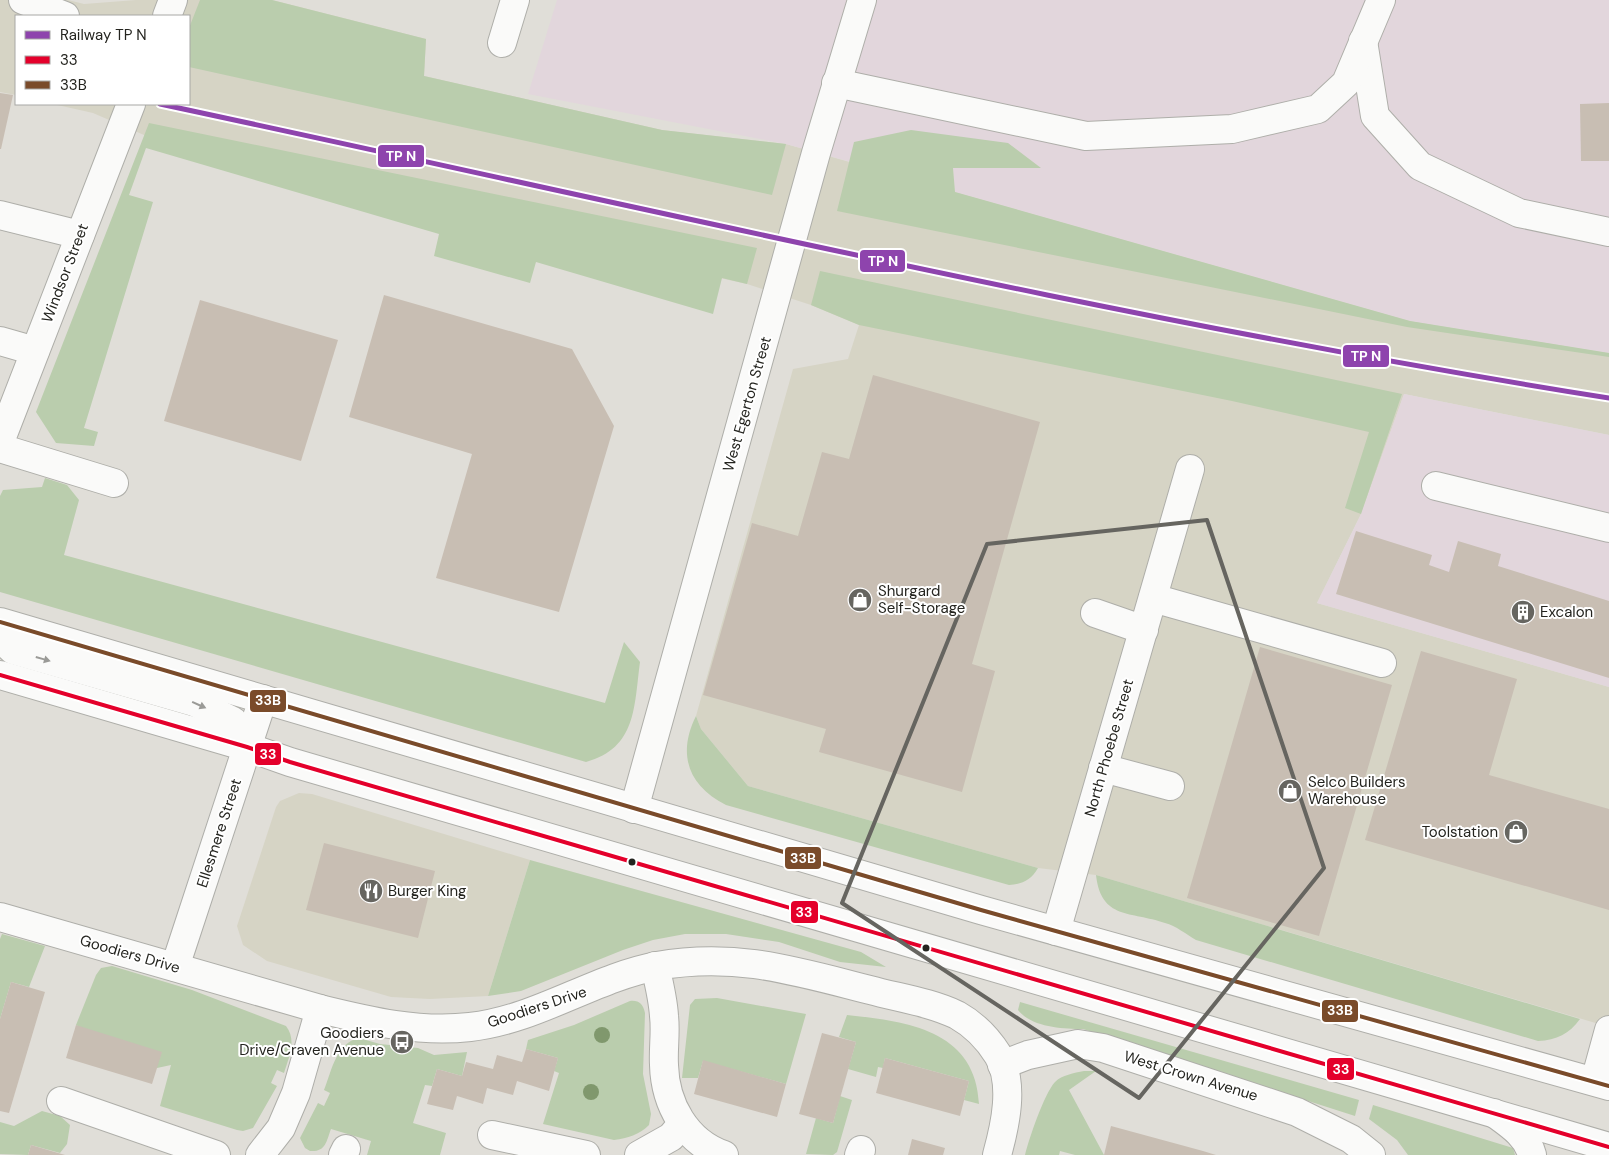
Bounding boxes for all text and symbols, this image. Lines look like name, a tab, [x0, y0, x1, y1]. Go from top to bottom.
legend	[15, 15, 190, 105]
text: Railway TP N	[60, 25, 147, 45]
text: 33	[60, 50, 78, 70]
text: 33B	[60, 75, 87, 95]
line badge: TP N	[377, 144, 425, 168]
text: TP N	[386, 147, 416, 165]
street label: Windsor Street	[37, 220, 93, 325]
line badge: TP N	[859, 249, 906, 273]
text: TP N	[868, 252, 898, 270]
street label: West Egerton Street	[718, 334, 776, 474]
line badge: TP N	[1342, 344, 1390, 368]
text: TP N	[1351, 347, 1381, 365]
place label: Shurgard Self-Storage	[878, 581, 965, 618]
shop icon: Shurgard Self-Storage	[847, 587, 873, 613]
building icon: Excalon	[1510, 599, 1536, 625]
place label: Excalon	[1540, 602, 1593, 622]
one-way arrow	[35, 655, 50, 663]
street label: North Phoebe Street	[1080, 677, 1138, 819]
line badge: 33B	[249, 689, 287, 713]
text: 33B	[255, 691, 281, 709]
one-way arrow	[192, 701, 206, 709]
line badge: 33	[254, 742, 282, 766]
text: 33	[260, 745, 276, 763]
place label: Selco Builders Warehouse	[1308, 772, 1406, 809]
street label: Ellesmere Street	[192, 776, 246, 890]
shop icon: Selco Builders Warehouse	[1277, 778, 1303, 804]
shop icon: Toolstation	[1503, 819, 1529, 845]
place label: Toolstation	[1422, 822, 1498, 842]
line badge: 33B	[784, 846, 822, 870]
text: 33B	[790, 849, 816, 867]
unlabelled marker	[627, 857, 637, 867]
restaurant icon: Burger King	[358, 878, 384, 904]
place label: Burger King	[388, 881, 466, 901]
line badge: 33	[790, 900, 819, 924]
text: 33	[796, 903, 812, 921]
street label: Goodiers Drive	[78, 930, 182, 978]
unlabelled marker	[921, 943, 931, 953]
street label: Goodiers Drive	[485, 982, 589, 1032]
line badge: 33B	[1321, 999, 1359, 1023]
text: 33B	[1327, 1001, 1353, 1019]
place label: Goodiers Drive/Craven Avenue	[239, 1023, 384, 1060]
bus stop icon: Goodiers Drive/Craven Avenue	[389, 1029, 415, 1055]
street label: West Crown Avenue	[1122, 1046, 1260, 1106]
line badge: 33	[1326, 1057, 1355, 1081]
text: 33	[1333, 1060, 1349, 1078]

